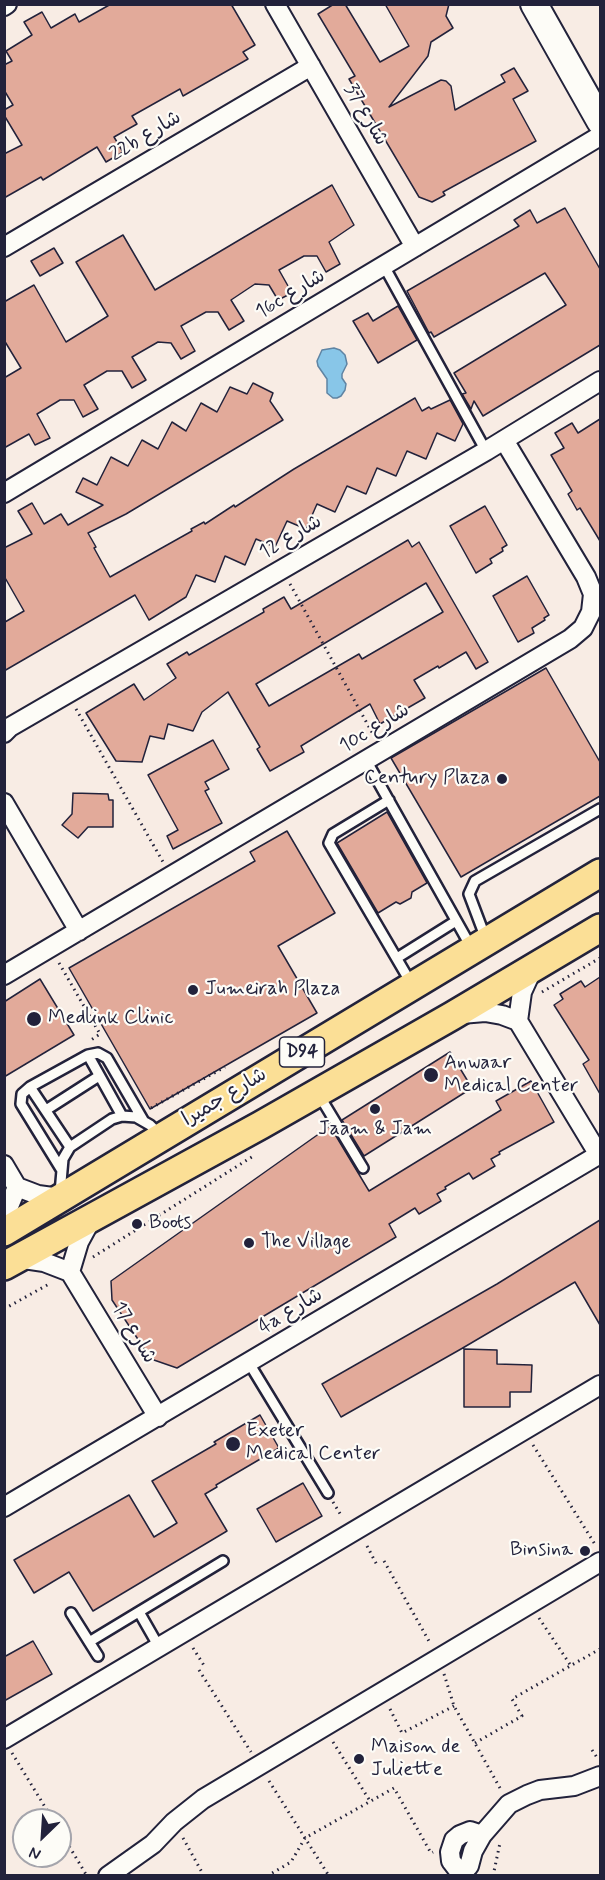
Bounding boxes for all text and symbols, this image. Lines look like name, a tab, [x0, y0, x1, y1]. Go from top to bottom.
street label: شارع 37	[338, 80, 392, 150]
street label: 22b شارع	[106, 106, 186, 168]
street label: 16c شارع	[252, 265, 330, 325]
street label: شارع 12	[255, 511, 327, 565]
street label: 10c شارع	[336, 699, 414, 759]
place label: Century Plaza	[364, 767, 490, 791]
marker: Century Plaza	[495, 772, 509, 786]
place label: Jumeirah Plaza	[205, 978, 340, 1002]
marker: Jumeirah Plaza	[186, 983, 200, 997]
place label: Medlink Clinic	[48, 1007, 174, 1031]
marker: Medlink Clinic	[25, 1010, 43, 1028]
road number: D94	[280, 1037, 324, 1067]
place label: Anwaar Medical Center	[444, 1052, 578, 1099]
street label: شارع جميرا	[178, 1063, 272, 1133]
marker: Anwaar Medical Center	[422, 1066, 440, 1084]
marker: Jaam & Jam	[368, 1102, 382, 1116]
place label: Jaam & Jam	[318, 1118, 432, 1142]
place label: Boots	[149, 1212, 191, 1236]
marker: Boots	[130, 1217, 144, 1231]
place label: The Village	[261, 1231, 351, 1255]
marker: The Village	[242, 1236, 256, 1250]
street label: 4a شارع	[255, 1284, 327, 1340]
street label: شارع 17	[105, 1298, 161, 1368]
place label: Exeter Medical Center	[246, 1420, 380, 1467]
marker: Exeter Medical Center	[224, 1435, 242, 1453]
place label: Binsina	[510, 1539, 573, 1563]
marker: Binsina	[578, 1544, 592, 1558]
place label: Maison de Juliette	[371, 1736, 460, 1783]
marker: Maison de Juliette	[352, 1752, 366, 1766]
north arrow	[12, 1808, 72, 1868]
text: N	[26, 1841, 44, 1865]

